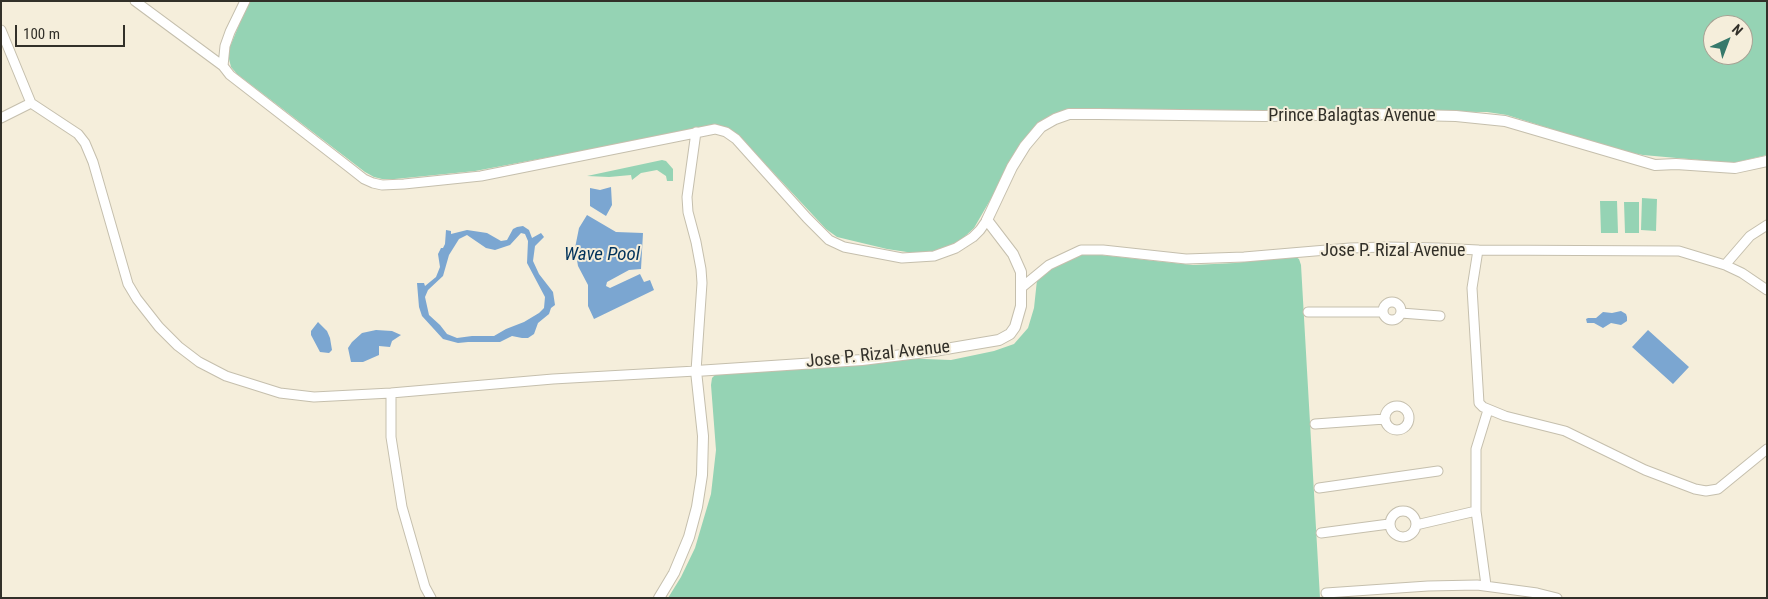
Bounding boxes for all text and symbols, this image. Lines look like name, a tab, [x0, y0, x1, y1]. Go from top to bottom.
scale bar	[18, 15, 128, 47]
north arrow	[1703, 15, 1753, 65]
text: N	[1729, 21, 1746, 39]
text: 100 m	[23, 25, 60, 43]
street label: Prince Balagtas Avenue	[1268, 105, 1436, 127]
street label: Jose P. Rizal Avenue	[1321, 240, 1465, 262]
water label: Wave Pool	[564, 244, 640, 266]
street label: Jose P. Rizal Avenue	[805, 337, 951, 373]

